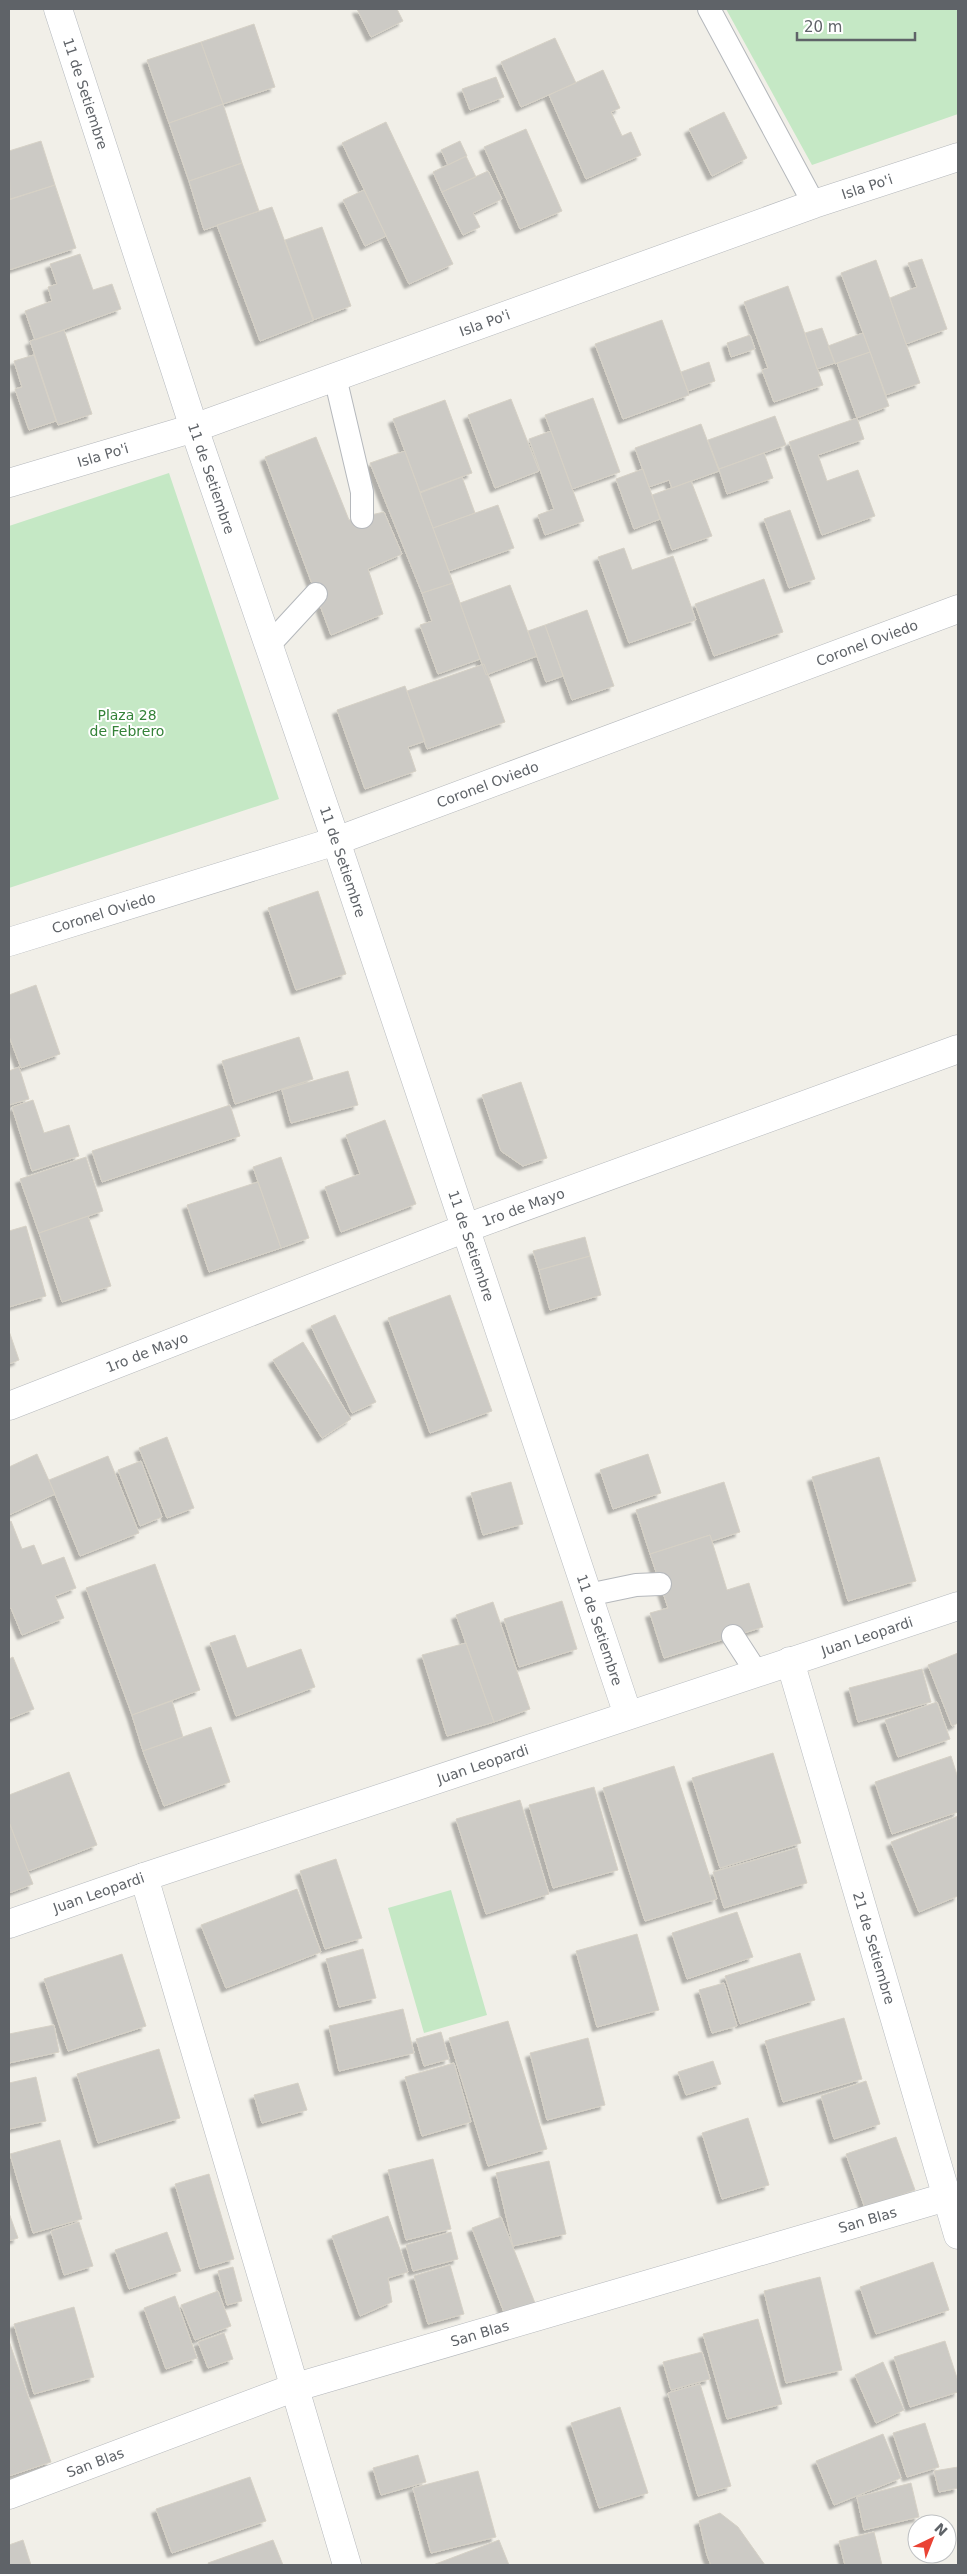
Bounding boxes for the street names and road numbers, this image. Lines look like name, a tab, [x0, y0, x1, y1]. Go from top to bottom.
street label: 11 de Setiembre	[60, 36, 111, 151]
street label: Isla Po'i	[840, 171, 895, 202]
street label: Isla Po'i	[457, 307, 512, 339]
street label: 11 de Setiembre	[185, 421, 238, 536]
street label: Isla Po'i	[75, 440, 130, 470]
street label: Coronel Oviedo	[814, 617, 920, 669]
street label: Coronel Oviedo	[434, 758, 541, 811]
street label: 11 de Setiembre	[317, 804, 369, 919]
street label: Coronel Oviedo	[50, 889, 157, 936]
street label: 1ro de Mayo	[480, 1185, 567, 1230]
street label: 11 de Setiembre	[445, 1188, 497, 1303]
street label: 1ro de Mayo	[104, 1329, 190, 1376]
street label: 11 de Setiembre	[574, 1572, 626, 1688]
street label: Juan Leopardi	[818, 1614, 915, 1659]
street label: Juan Leopardi	[434, 1742, 531, 1787]
street label: Juan Leopardi	[50, 1870, 146, 1916]
street label: 21 de Setiembre	[850, 1890, 898, 2006]
street label: San Blas	[836, 2204, 899, 2236]
street label: San Blas	[449, 2317, 511, 2350]
street label: San Blas	[64, 2444, 126, 2481]

